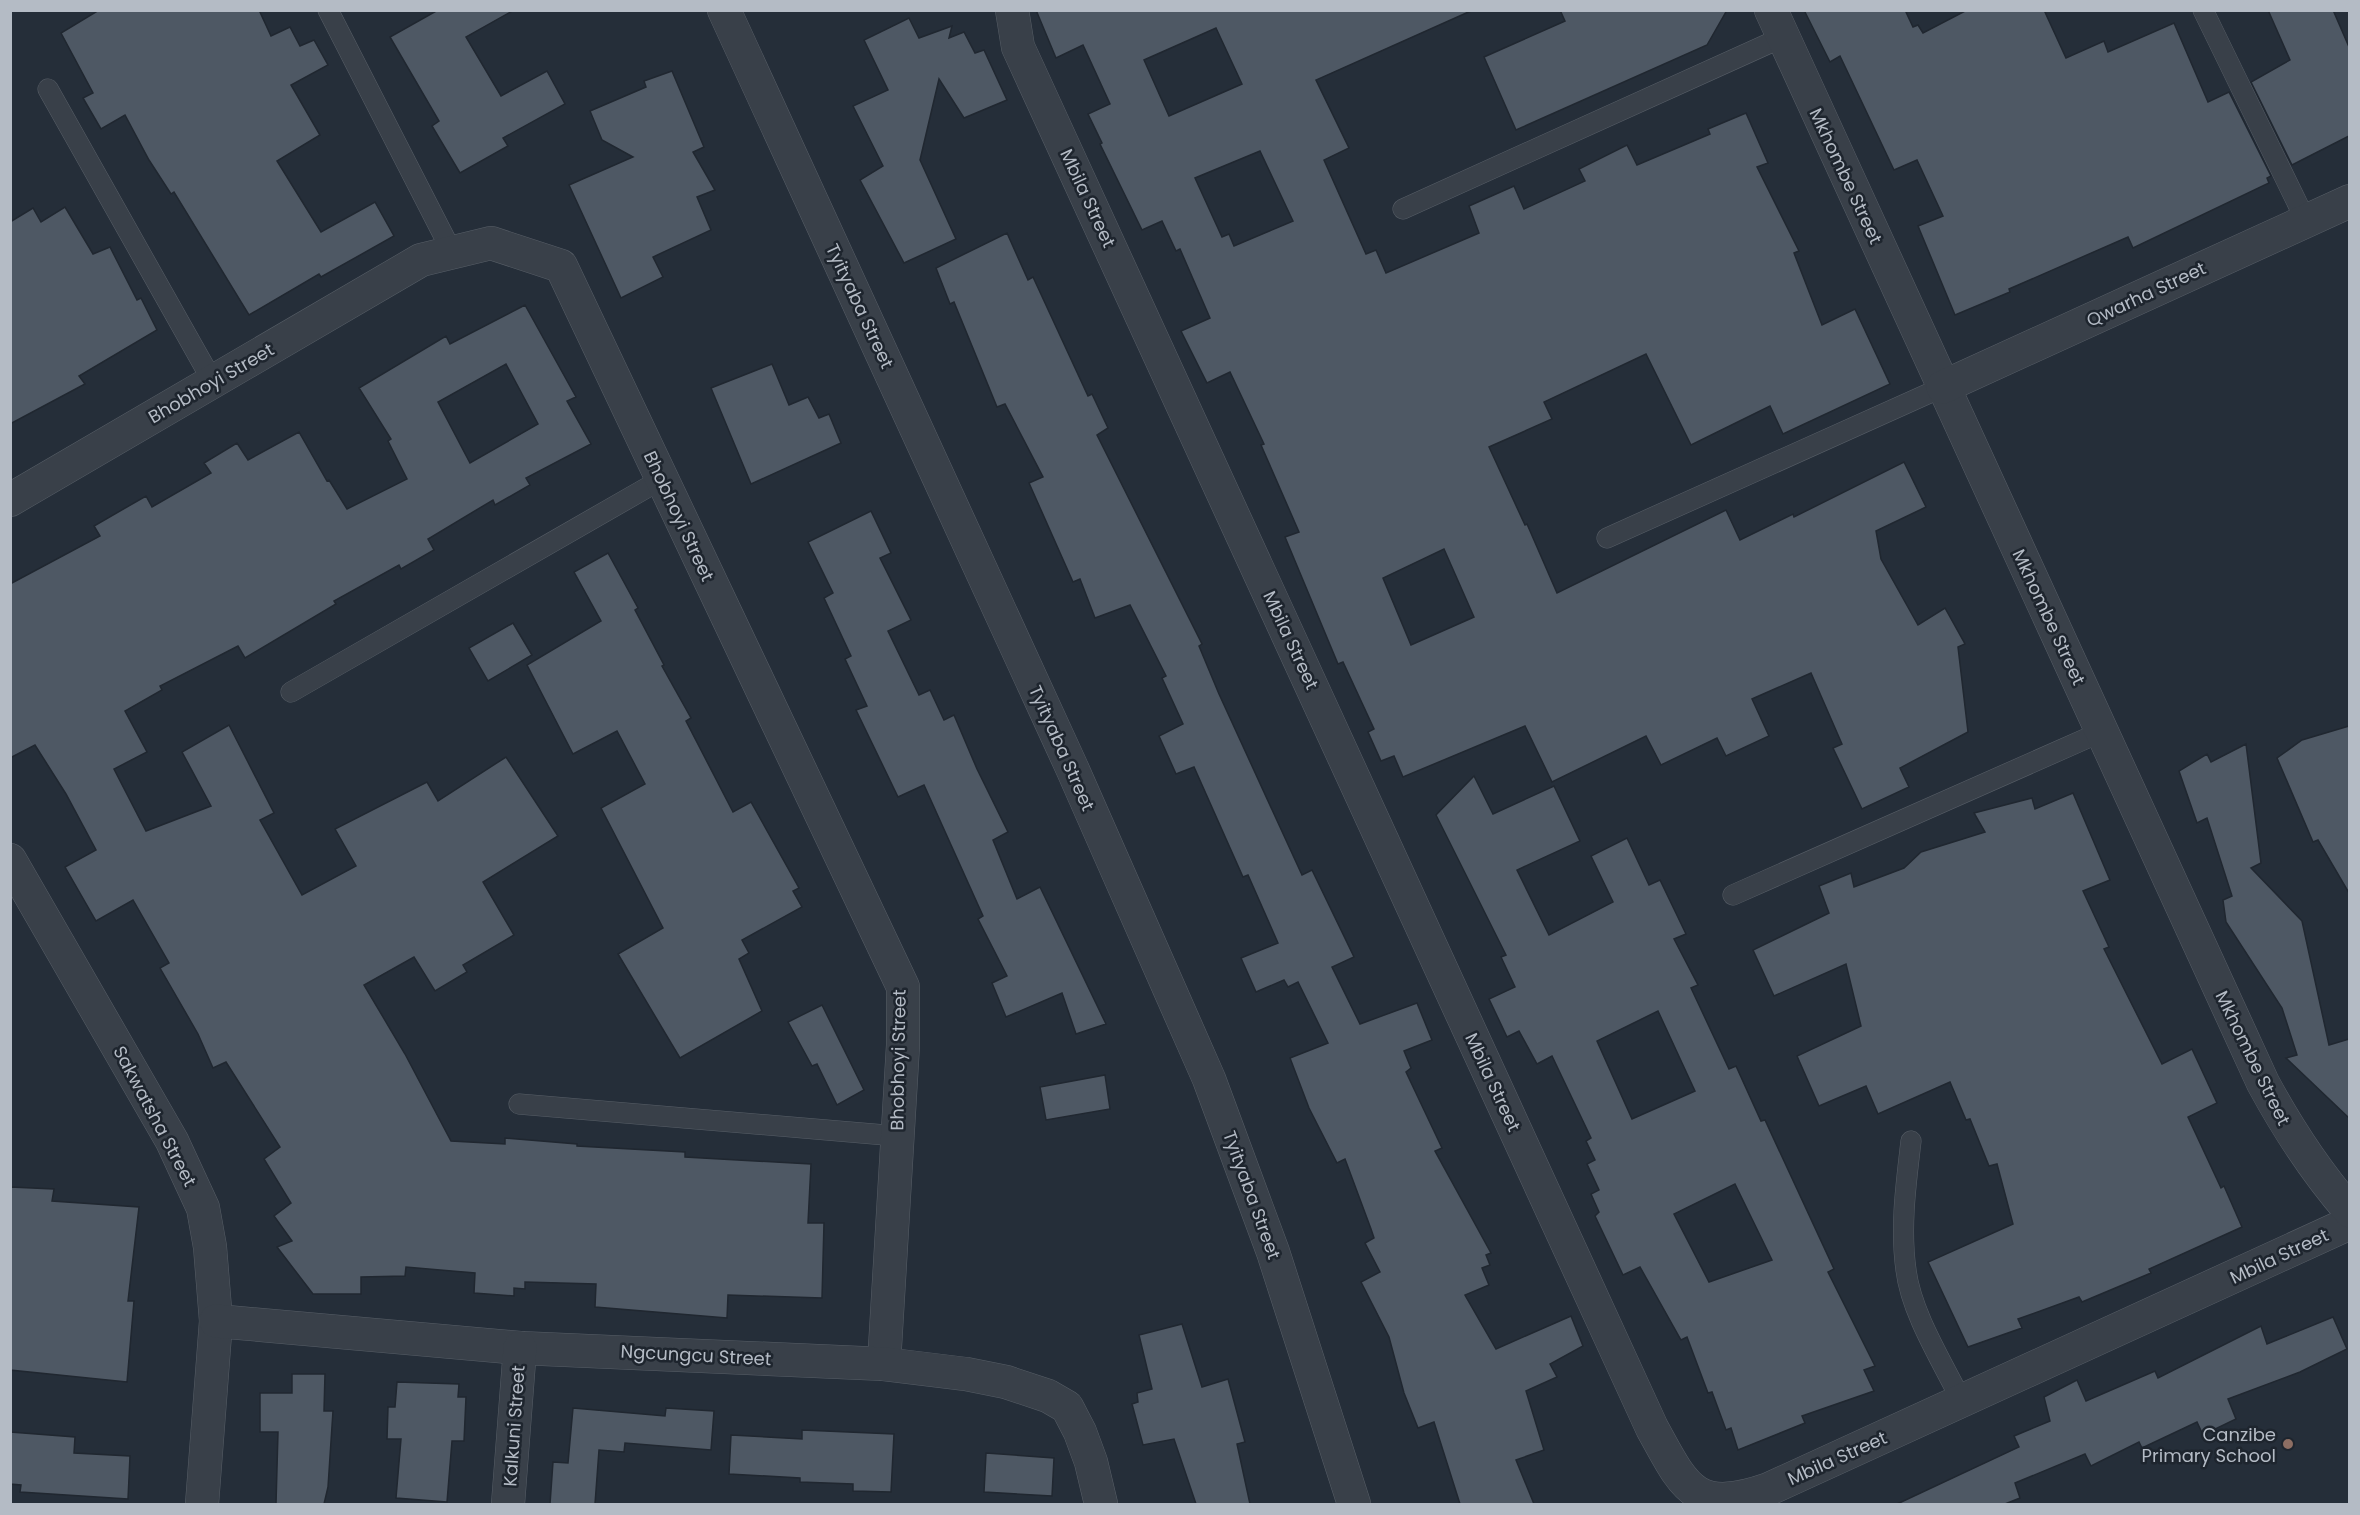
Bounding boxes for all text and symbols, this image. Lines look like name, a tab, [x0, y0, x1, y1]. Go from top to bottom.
street label: Mkhombe Street	[1804, 104, 1888, 248]
street label: Mbila Street	[1054, 145, 1122, 251]
street label: Tyityaba Street	[820, 240, 900, 372]
street label: Qwarha Street	[2082, 255, 2210, 333]
street label: Bhobhoyi Street	[144, 337, 278, 429]
street label: Bhobhoyi Street	[638, 447, 720, 585]
street label: Mkhombe Street	[2007, 545, 2091, 689]
street label: Mbila Street	[1257, 587, 1325, 693]
street label: Tyityaba Street	[1023, 681, 1101, 815]
street label: Mkhombe Street	[2210, 986, 2296, 1130]
street label: Bhobhoyi Street	[884, 989, 912, 1131]
street label: Mbila Street	[1459, 1029, 1527, 1135]
street label: Sakwatsha Street	[107, 1041, 203, 1191]
street label: Tyityaba Street	[1217, 1127, 1287, 1263]
street label: Mbila Street	[2226, 1222, 2332, 1290]
street label: Ngcungcu Street	[620, 1339, 772, 1371]
street label: Kalkuni Street	[497, 1364, 531, 1488]
place label: Canzibe Primary School	[2142, 1422, 2276, 1468]
street label: Mbila Street	[1783, 1425, 1891, 1491]
marker: Canzibe Primary School	[2281, 1437, 2295, 1451]

